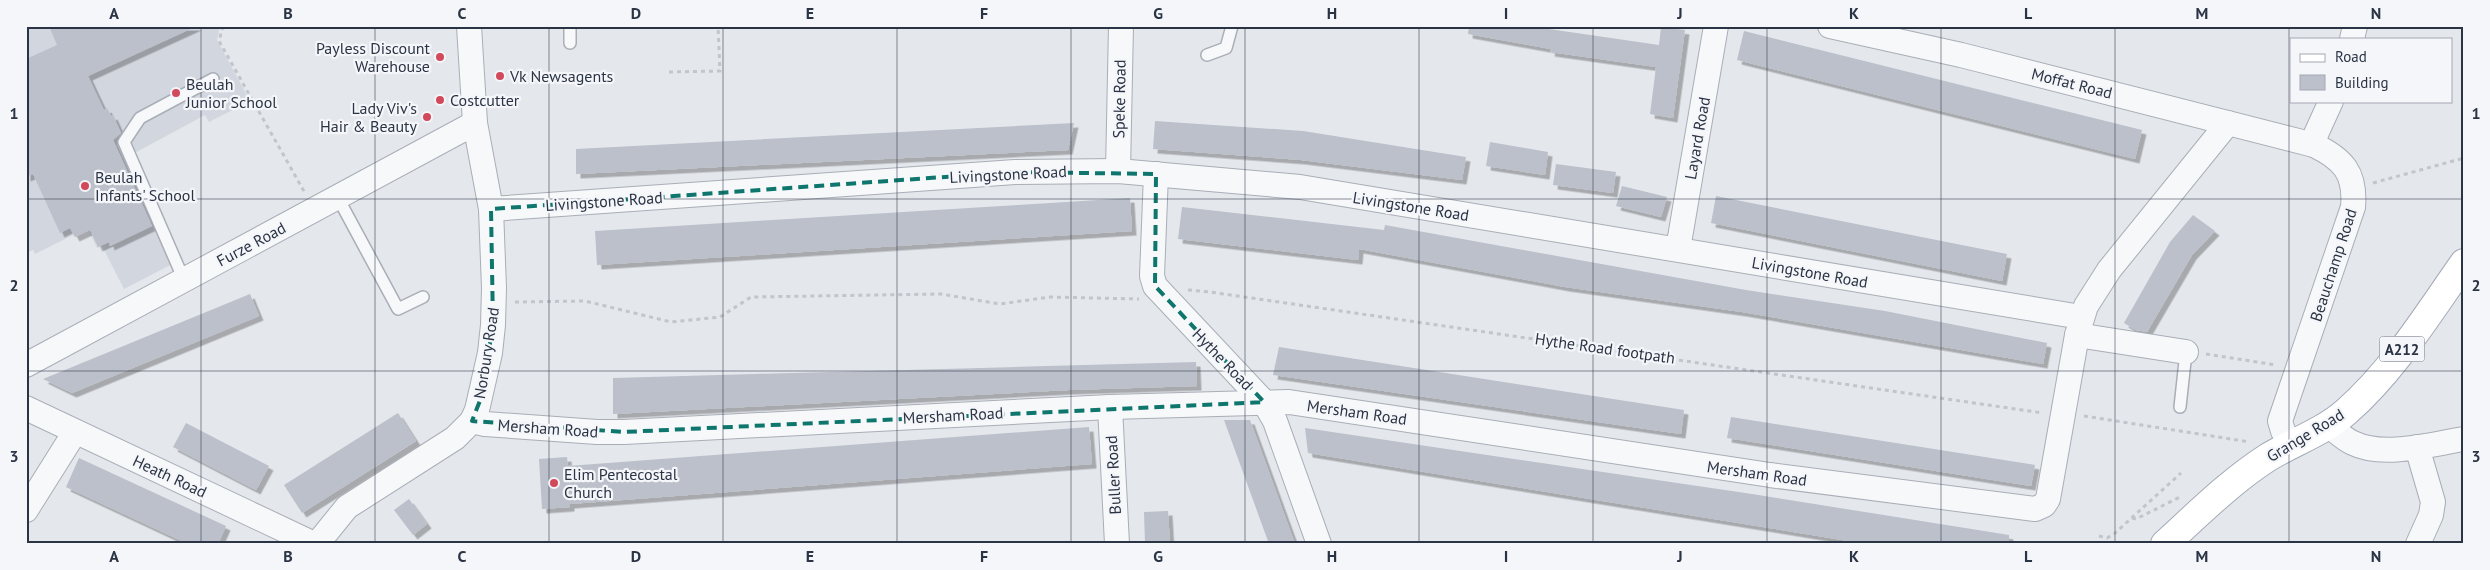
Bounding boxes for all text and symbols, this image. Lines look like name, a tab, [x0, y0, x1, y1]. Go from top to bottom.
text: A	[109, 3, 119, 23]
text: B	[283, 3, 293, 23]
text: C	[458, 3, 467, 23]
text: D	[631, 3, 641, 23]
text: E	[806, 3, 814, 23]
text: F	[980, 3, 988, 23]
text: G	[1153, 3, 1163, 23]
text: H	[1327, 3, 1337, 23]
text: I	[1504, 3, 1508, 23]
text: J	[1676, 3, 1683, 23]
text: K	[1849, 3, 1859, 23]
text: L	[2024, 3, 2033, 23]
text: M	[2196, 3, 2208, 23]
text: N	[2371, 3, 2381, 23]
place label: Payless Discount Warehouse	[316, 38, 431, 76]
legend	[2290, 38, 2452, 102]
text: Road	[2335, 47, 2367, 66]
marker: Payless Discount Warehouse	[434, 51, 446, 63]
street label: Speke Road	[1108, 59, 1130, 139]
street label: Moffat Road	[2029, 63, 2115, 103]
place label: Vk Newsagents	[509, 66, 614, 86]
marker: Vk Newsagents	[494, 70, 506, 82]
text: Building	[2335, 73, 2389, 92]
place label: Beulah Junior School	[185, 74, 277, 112]
marker: Beulah Junior School	[170, 87, 182, 99]
place label: Costcutter	[450, 90, 520, 110]
marker: Costcutter	[434, 94, 446, 106]
street label: Layard Road	[1680, 95, 1714, 181]
place label: Lady Viv's Hair & Beauty	[320, 98, 418, 136]
text: 1	[9, 103, 19, 123]
text: 1	[2471, 103, 2481, 123]
marker: Lady Viv's Hair & Beauty	[421, 111, 433, 123]
street label: Livingstone Road	[949, 161, 1067, 187]
place label: Beulah Infants' School	[95, 167, 195, 205]
marker: Beulah Infants' School	[79, 180, 91, 192]
street label: Livingstone Road	[545, 187, 663, 215]
street label: Livingstone Road	[1351, 187, 1471, 225]
street label: Beauchamp Road	[2305, 206, 2361, 324]
street label: Furze Road	[213, 217, 289, 271]
street label: Livingstone Road	[1750, 252, 1870, 292]
text: 2	[9, 275, 19, 295]
text: 2	[2471, 275, 2481, 295]
street label: Norbury Road	[469, 306, 503, 400]
street label: Hythe Road	[1188, 324, 1258, 394]
street label: Hythe Road footpath	[1534, 328, 1676, 368]
road number: A212	[2380, 336, 2424, 362]
street label: Mersham Road	[1306, 395, 1408, 429]
street label: Mersham Road	[902, 402, 1004, 428]
street label: Grange Road	[2263, 404, 2347, 466]
street label: Mersham Road	[497, 415, 599, 441]
street label: Buller Road	[1101, 435, 1125, 515]
text: 3	[9, 446, 19, 466]
text: 3	[2471, 446, 2481, 466]
street label: Heath Road	[130, 450, 210, 502]
street label: Mersham Road	[1706, 456, 1808, 490]
place label: Elim Pentecostal Church	[564, 464, 678, 502]
marker: Elim Pentecostal Church	[548, 477, 560, 489]
text: A	[109, 546, 119, 566]
text: B	[283, 546, 293, 566]
text: C	[458, 546, 467, 566]
text: D	[631, 546, 641, 566]
text: E	[806, 546, 814, 566]
text: F	[980, 546, 988, 566]
text: G	[1153, 546, 1163, 566]
text: H	[1327, 546, 1337, 566]
text: I	[1504, 546, 1508, 566]
text: J	[1676, 546, 1683, 566]
text: K	[1849, 546, 1859, 566]
text: L	[2024, 546, 2033, 566]
text: M	[2196, 546, 2208, 566]
text: N	[2371, 546, 2381, 566]

